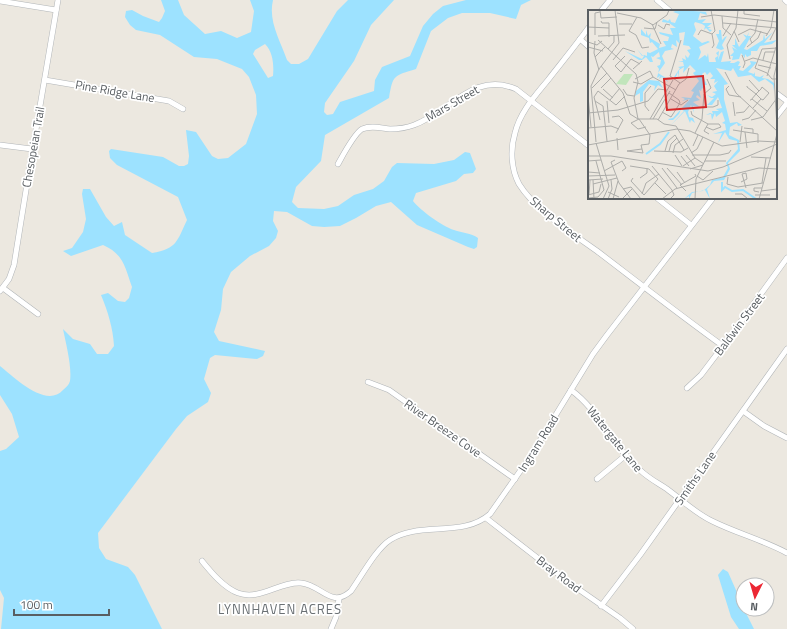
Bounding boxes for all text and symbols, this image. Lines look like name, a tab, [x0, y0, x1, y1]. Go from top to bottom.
inset map	[588, 10, 777, 199]
street label: Pine Ridge Lane	[74, 75, 156, 107]
street label: Mars Street	[422, 80, 483, 126]
street label: Chesopeian Trail	[17, 105, 49, 189]
street label: Sharp Street	[526, 191, 587, 247]
street label: Baldwin Street	[709, 288, 769, 359]
street label: River Breeze Cove	[400, 394, 486, 462]
street label: Watergate Lane	[582, 402, 648, 476]
street label: Ingram Road	[513, 411, 563, 475]
street label: Smiths Lane	[669, 447, 721, 509]
street label: Bray Road	[533, 551, 585, 597]
north arrow	[735, 577, 775, 617]
scale bar	[14, 591, 109, 617]
text: 100 m	[20, 595, 53, 614]
district label: LYNNHAVEN ACRES	[218, 599, 342, 619]
text: N	[750, 599, 759, 615]

